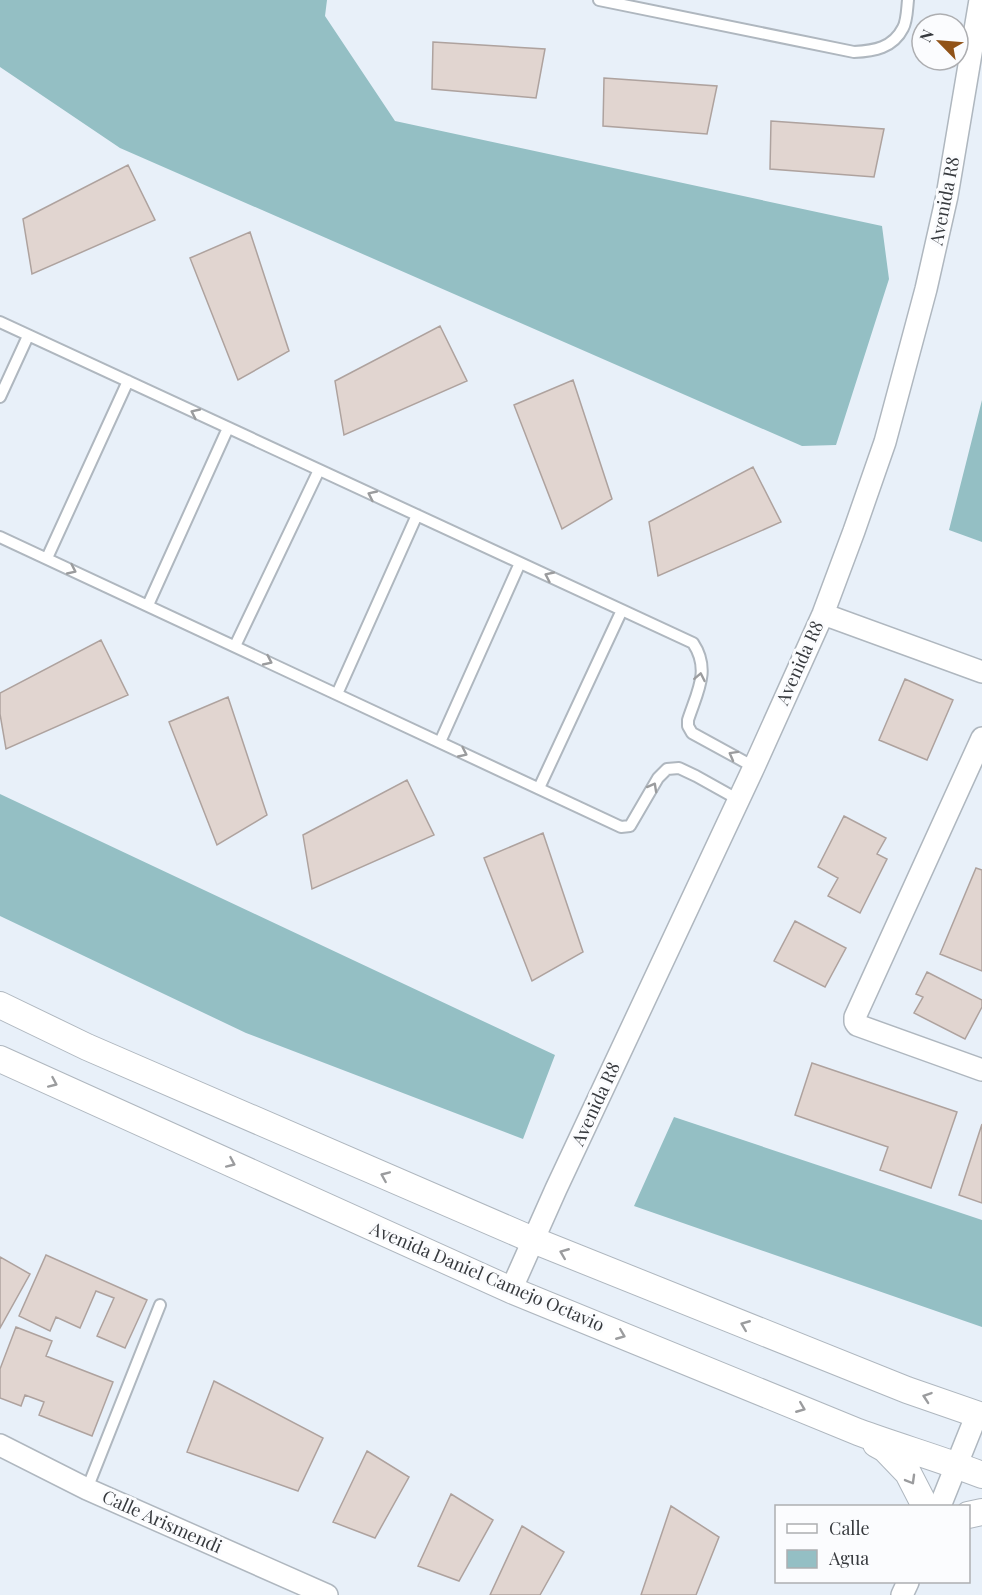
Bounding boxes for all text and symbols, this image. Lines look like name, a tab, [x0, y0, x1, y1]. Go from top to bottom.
north arrow	[910, 12, 970, 72]
text: N	[914, 25, 938, 45]
street label: Avenida R8	[923, 154, 964, 248]
one-way arrow	[191, 408, 202, 420]
one-way arrow	[368, 490, 379, 502]
one-way arrow	[66, 562, 77, 574]
one-way arrow	[545, 572, 556, 584]
street label: Avenida R8	[769, 617, 828, 709]
one-way arrow	[261, 654, 272, 666]
one-way arrow	[693, 672, 706, 682]
one-way arrow	[457, 746, 468, 758]
one-way arrow	[729, 751, 739, 763]
one-way arrow	[646, 783, 657, 793]
street label: Avenida R8	[565, 1058, 625, 1150]
one-way arrow	[47, 1075, 58, 1087]
one-way arrow	[225, 1156, 236, 1168]
one-way arrow	[380, 1171, 391, 1183]
street label: Avenida Daniel Camejo Octavio	[366, 1215, 608, 1336]
one-way arrow	[560, 1248, 571, 1260]
one-way arrow	[741, 1320, 752, 1332]
one-way arrow	[615, 1328, 626, 1340]
one-way arrow	[922, 1391, 933, 1404]
one-way arrow	[795, 1401, 806, 1413]
one-way arrow	[903, 1474, 915, 1484]
street label: Calle Arismendi	[99, 1484, 226, 1558]
legend	[775, 1505, 970, 1583]
text: Calle	[829, 1516, 870, 1540]
text: Agua	[828, 1546, 869, 1570]

